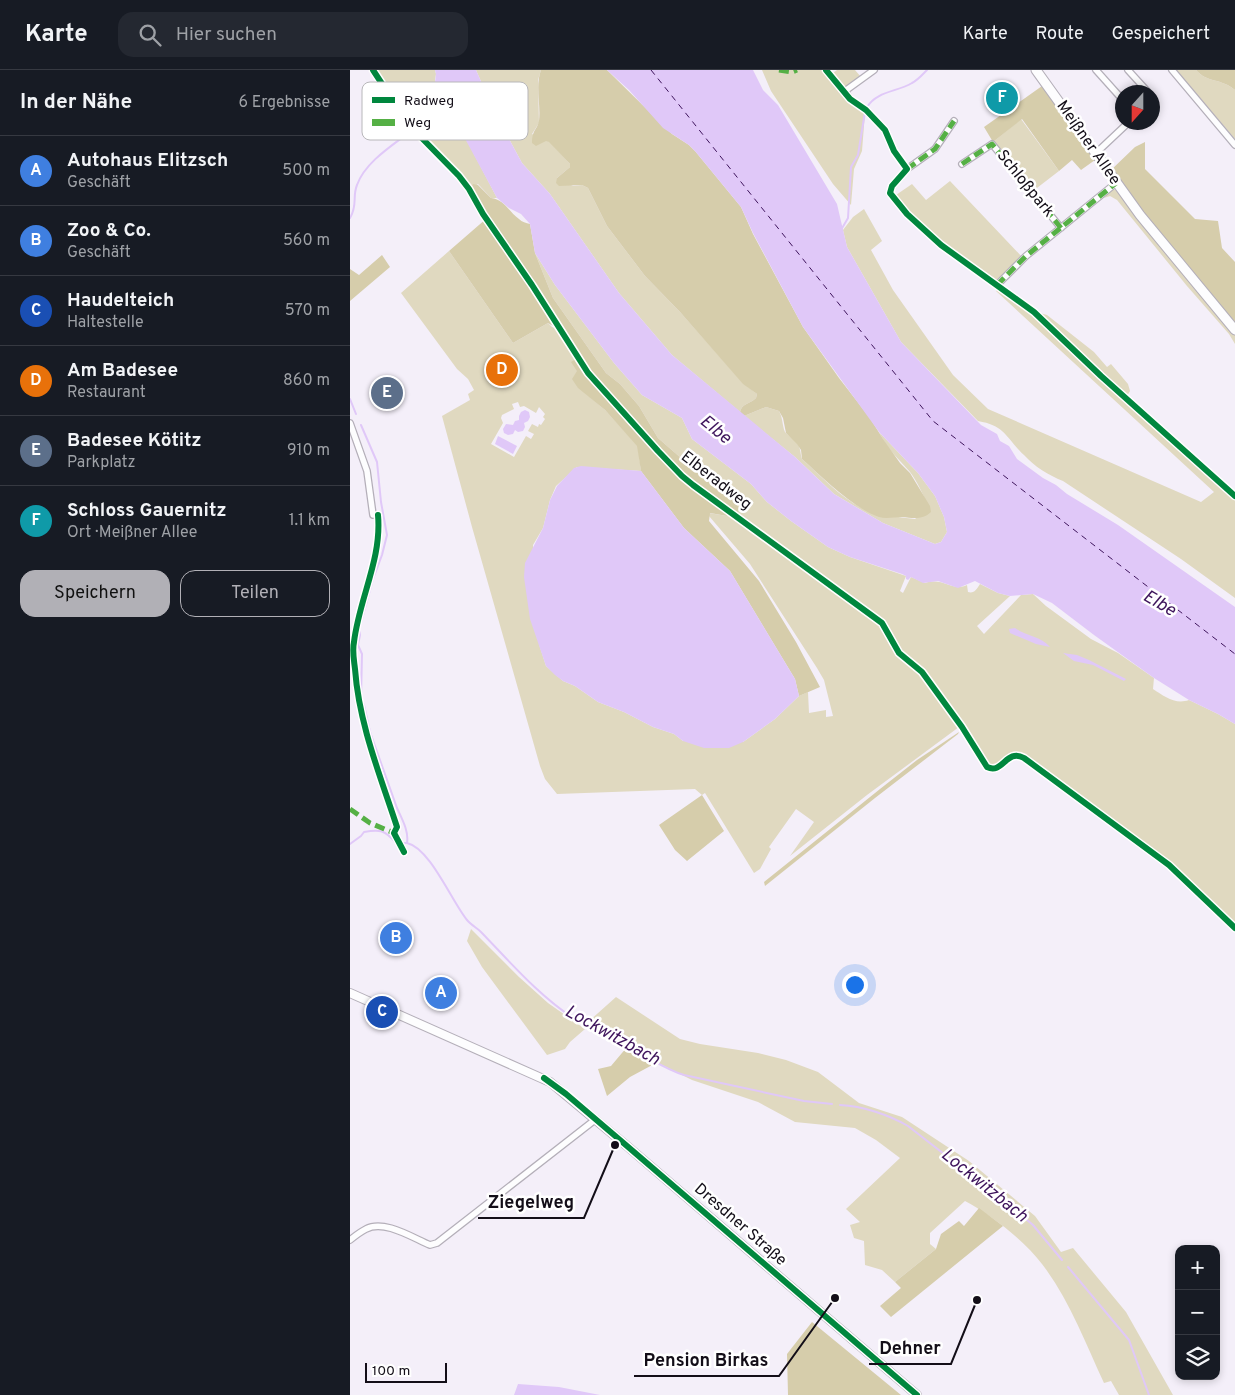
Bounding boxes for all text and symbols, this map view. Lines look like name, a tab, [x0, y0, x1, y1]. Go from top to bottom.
search box	[118, 12, 468, 57]
text: Karte	[25, 20, 88, 50]
icon: search	[136, 21, 164, 49]
text: Hier suchen	[176, 23, 277, 47]
text: Karte	[963, 23, 1008, 46]
text: Route	[1036, 23, 1084, 46]
text: Gespeichert	[1112, 23, 1210, 46]
pin: F	[986, 79, 1018, 117]
legend	[362, 82, 528, 140]
north arrow	[1115, 85, 1160, 130]
text: In der Nähe	[20, 89, 132, 116]
text: 6 Ergebnisse	[238, 93, 330, 113]
text: Radweg	[404, 93, 454, 110]
street label: Meißner Allee	[1052, 97, 1124, 189]
text: Weg	[404, 115, 431, 132]
street label: Schloßpark	[992, 146, 1058, 222]
text: Autohaus Elitzsch	[67, 149, 228, 173]
text: A	[30, 161, 42, 181]
text: 500 m	[282, 161, 330, 181]
text: Geschäft	[67, 173, 131, 193]
text: Zoo & Co.	[67, 219, 151, 243]
text: B	[30, 231, 42, 251]
text: 560 m	[283, 231, 330, 251]
text: Geschäft	[67, 243, 131, 263]
text: Haudelteich	[67, 289, 174, 313]
text: C	[31, 301, 41, 321]
text: 570 m	[285, 301, 330, 321]
text: Haltestelle	[67, 313, 144, 333]
pin: D	[486, 351, 518, 389]
text: Am Badesee	[67, 359, 178, 383]
text: D	[30, 371, 42, 391]
text: 860 m	[283, 371, 330, 391]
pin: E	[371, 374, 403, 412]
text: Restaurant	[67, 383, 146, 403]
water label: Elbe	[695, 410, 736, 450]
text: Badesee Kötitz	[67, 429, 202, 453]
text: E	[31, 441, 41, 461]
text: 910 m	[287, 441, 330, 461]
street label: Elberadweg	[677, 447, 755, 515]
text: Parkplatz	[67, 453, 136, 473]
text: Schloss Gauernitz	[67, 499, 227, 523]
text: F	[31, 511, 41, 531]
text: 1.1 km	[289, 511, 330, 531]
text: Ort · Meißner Allee	[67, 523, 197, 543]
button: Speichern	[20, 570, 170, 617]
button: Teilen	[180, 570, 330, 617]
water label: Elbe	[1138, 586, 1180, 623]
pin: B	[380, 919, 412, 957]
your location	[842, 972, 868, 998]
pin: A	[425, 974, 457, 1012]
pin: C	[366, 993, 398, 1031]
water label: Lockwitzbach	[560, 1000, 664, 1072]
water label: Lockwitzbach	[936, 1144, 1032, 1228]
street label: Dresdner Straße	[690, 1179, 790, 1271]
callout: Ziegelweg	[478, 1185, 584, 1218]
text: Ziegelweg	[488, 1192, 574, 1215]
map controls	[1175, 1245, 1220, 1380]
button: +	[1175, 1245, 1220, 1290]
button: −	[1175, 1290, 1220, 1335]
callout: Dehner	[869, 1331, 951, 1364]
button: layers	[1175, 1335, 1220, 1380]
text: Dehner	[879, 1338, 941, 1361]
callout: Pension Birkas	[634, 1343, 779, 1376]
text: Pension Birkas	[644, 1350, 768, 1373]
scale bar	[365, 1360, 448, 1383]
text: 100 m	[372, 1363, 410, 1380]

